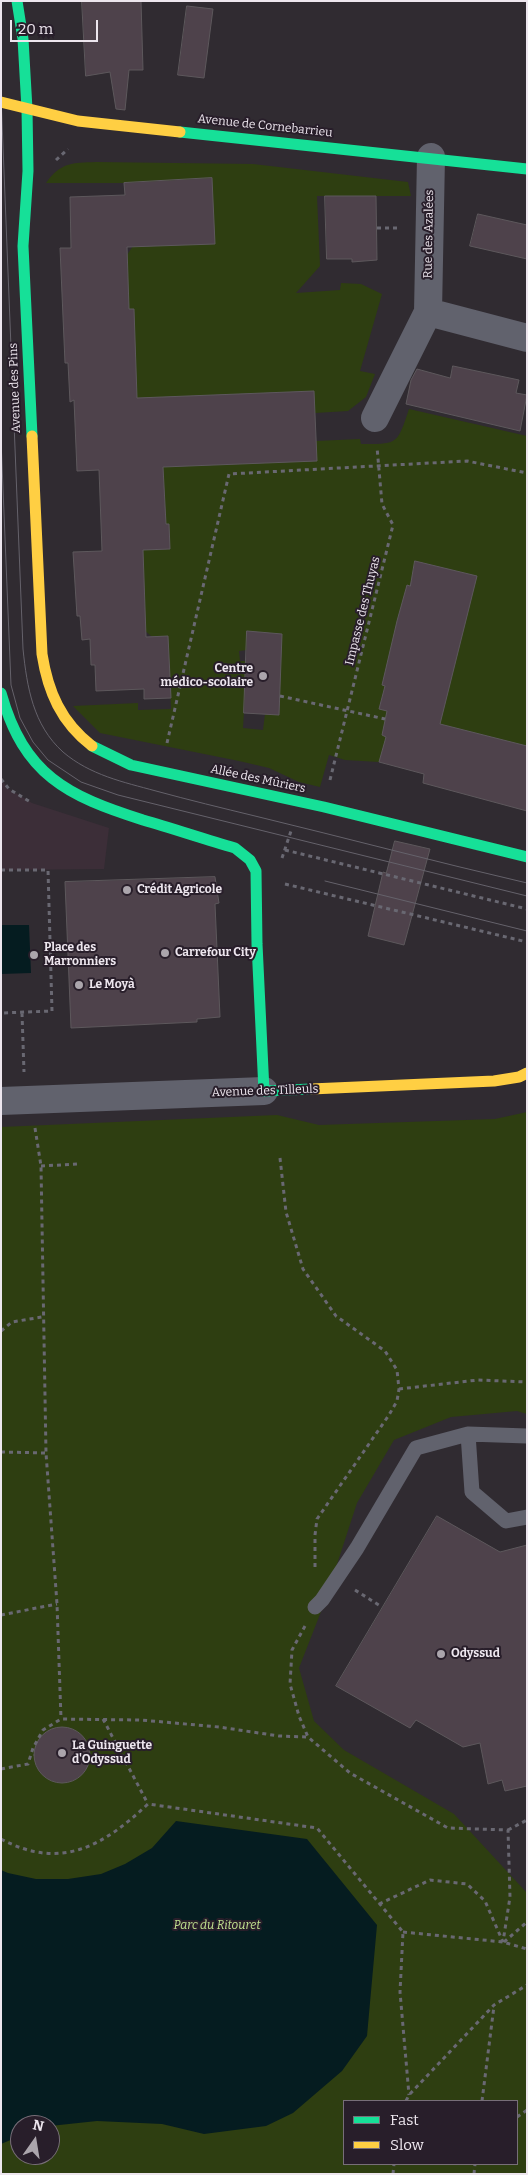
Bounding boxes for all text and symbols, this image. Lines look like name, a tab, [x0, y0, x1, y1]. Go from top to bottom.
scale bar	[12, 10, 100, 42]
text: 20 m	[18, 20, 53, 38]
street label: Avenue de Cornebarrieu	[197, 112, 333, 140]
street label: Rue des Azalées	[421, 189, 437, 279]
street label: Avenue des Pins	[6, 343, 24, 433]
street label: Impasse des Thuyas	[343, 555, 383, 667]
place label: Centre médico-scolaire	[161, 662, 253, 690]
marker: Centre médico-scolaire	[257, 670, 269, 682]
street label: Allée des Mûriers	[209, 762, 307, 796]
place label: Crédit Agricole	[137, 883, 222, 897]
marker: Crédit Agricole	[121, 884, 133, 896]
place label: Place des Marronniers	[44, 941, 116, 969]
place label: Carrefour City	[175, 946, 256, 960]
marker: Carrefour City	[159, 947, 171, 959]
marker: Place des Marronniers	[28, 949, 40, 961]
place label: Le Moyà	[89, 978, 135, 992]
marker: Le Moyà	[73, 979, 85, 991]
street label: Avenue des Tilleuls	[211, 1082, 319, 1100]
place label: Odyssud	[451, 1647, 500, 1661]
marker: Odyssud	[435, 1648, 447, 1660]
place label: La Guinguette d'Odyssud	[72, 1739, 152, 1767]
marker: La Guinguette d'Odyssud	[56, 1747, 68, 1759]
park label: Parc du Ritouret	[173, 1919, 261, 1933]
legend	[343, 2100, 518, 2165]
text: Fast	[390, 2111, 419, 2129]
north arrow	[10, 2115, 60, 2165]
text: N	[31, 2116, 45, 2135]
text: Slow	[390, 2136, 424, 2154]

